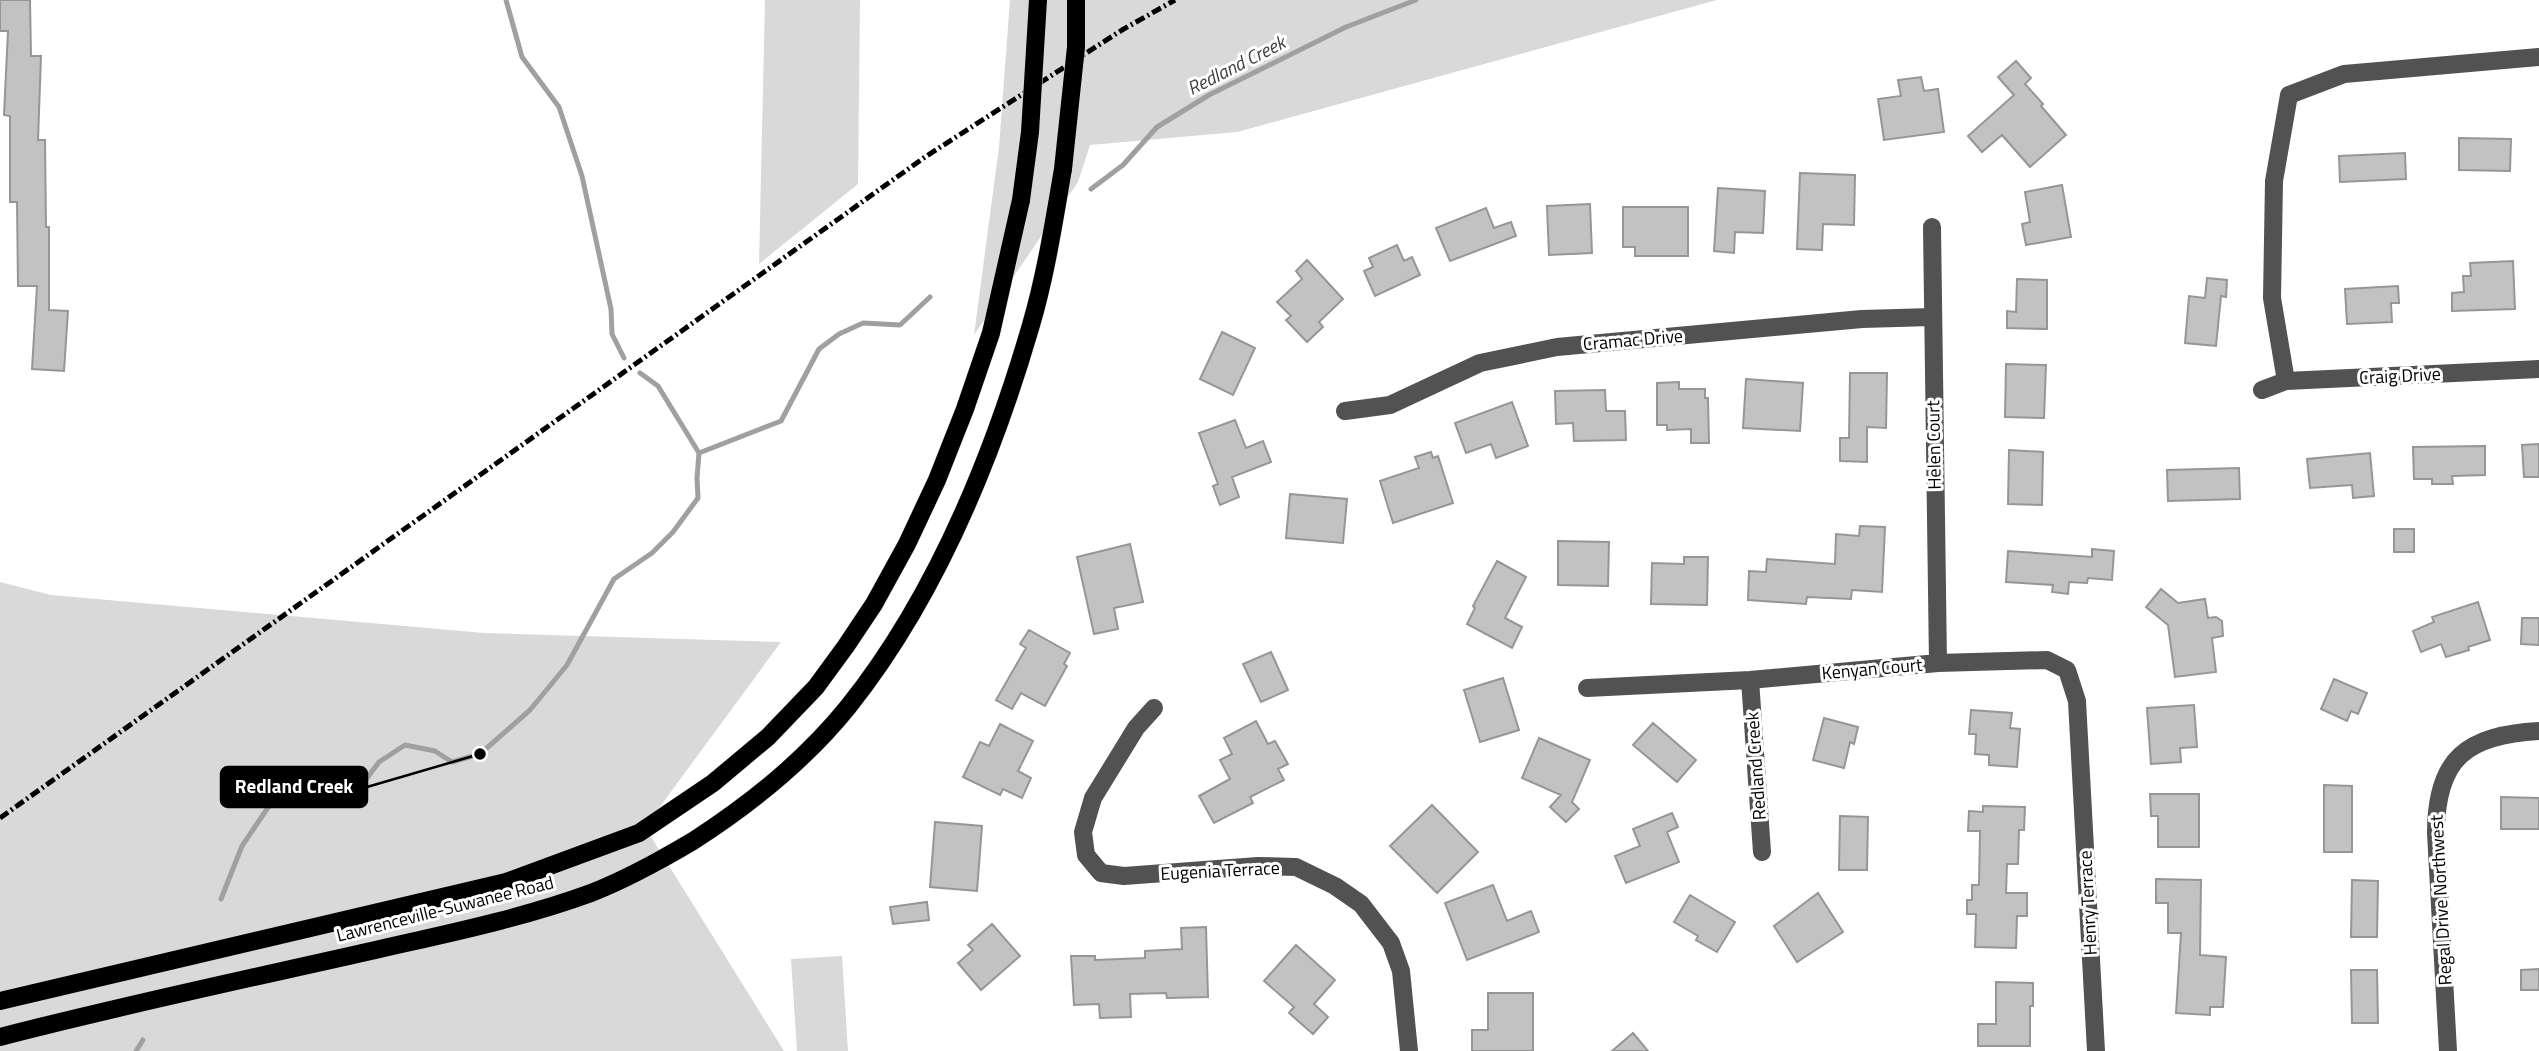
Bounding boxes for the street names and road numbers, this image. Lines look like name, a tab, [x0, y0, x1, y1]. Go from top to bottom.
street label: Cramac Drive	[1582, 322, 1684, 357]
street label: Craig Drive	[2359, 360, 2441, 391]
street label: Helen Court	[1919, 399, 1948, 490]
street label: Kenyan Court	[1820, 651, 1924, 686]
street label: Redland Creek	[1738, 711, 1773, 821]
street label: Regal Drive Northwest	[2423, 813, 2458, 986]
street label: Henry Terrace	[2071, 850, 2104, 956]
street label: Eugenia Terrace	[1160, 854, 1280, 887]
street label: Lawrenceville-Suwanee Road	[333, 868, 556, 949]

